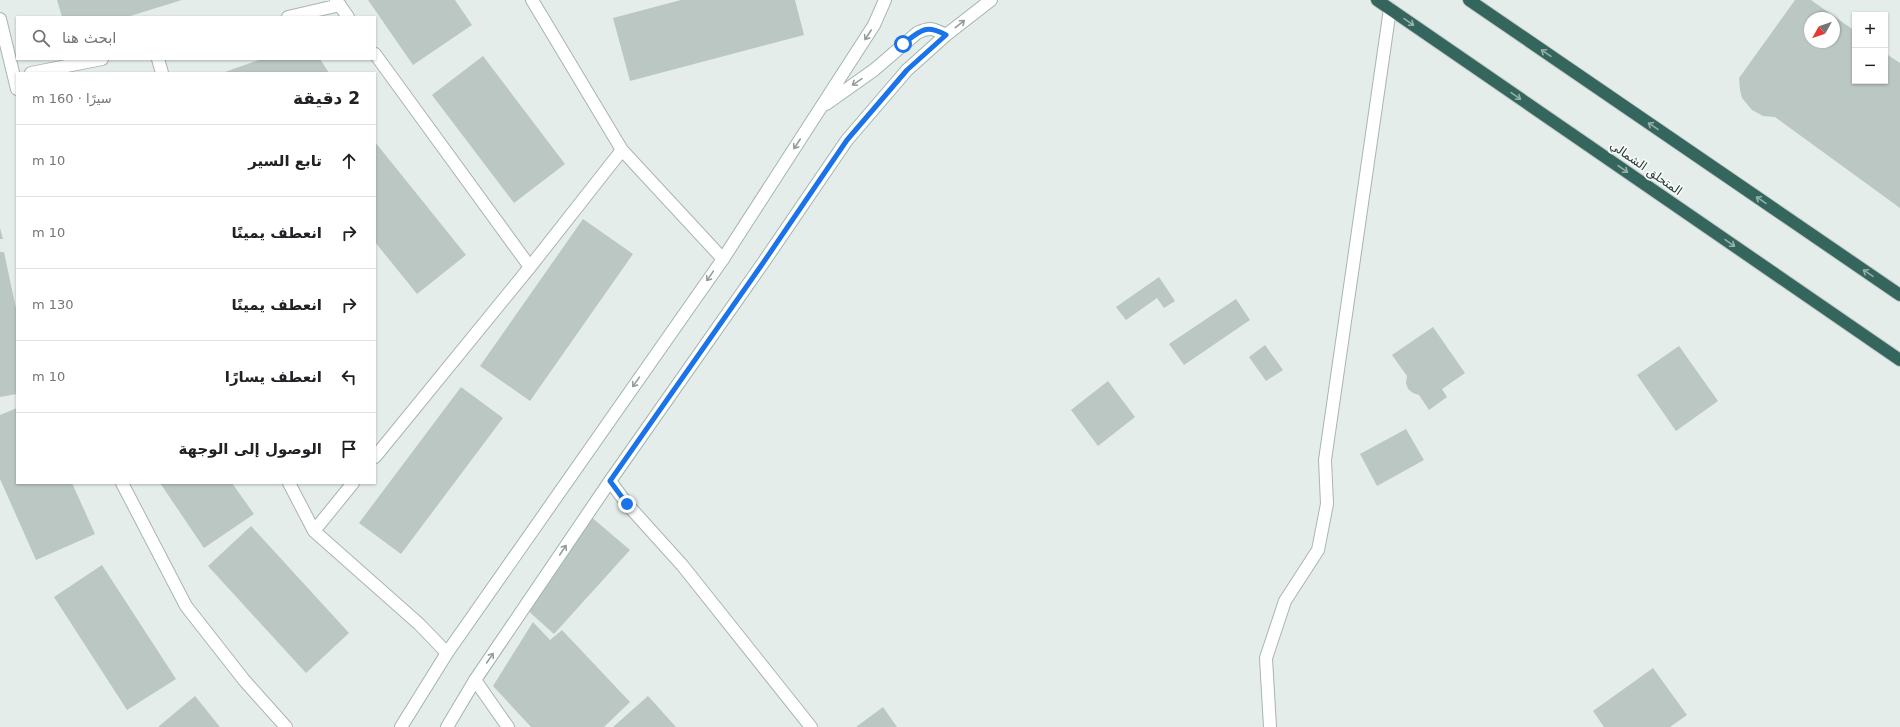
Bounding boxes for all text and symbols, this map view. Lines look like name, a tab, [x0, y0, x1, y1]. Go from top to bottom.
north arrow	[1804, 12, 1840, 48]
map controls	[1852, 12, 1888, 84]
button: +	[1852, 12, 1888, 48]
search box	[16, 16, 376, 60]
one-way arrow	[1403, 18, 1414, 26]
one-way arrow	[955, 20, 966, 28]
icon: search	[30, 27, 52, 49]
text: ابحث هنا	[62, 29, 117, 47]
one-way arrow	[864, 29, 872, 40]
route start	[894, 35, 912, 53]
button: −	[1852, 48, 1888, 84]
one-way arrow	[1541, 49, 1552, 57]
one-way arrow	[851, 78, 863, 86]
text: 2 دقيقة	[293, 88, 360, 108]
text: سيرًا · 160 m	[32, 91, 112, 106]
one-way arrow	[1510, 92, 1521, 100]
one-way arrow	[1648, 122, 1659, 130]
one-way arrow	[793, 138, 801, 149]
street label: المتحلق الشمالي	[1607, 138, 1685, 199]
icon: ahead	[338, 150, 360, 172]
text: تابع السير	[248, 152, 322, 170]
text: 10 m	[32, 153, 65, 168]
one-way arrow	[1617, 165, 1628, 173]
one-way arrow	[1755, 196, 1766, 204]
icon: right	[338, 222, 360, 244]
text: انعطف يمينًا	[231, 224, 322, 242]
text: 10 m	[32, 225, 65, 240]
one-way arrow	[1724, 239, 1735, 247]
one-way arrow	[1863, 269, 1874, 277]
one-way arrow	[706, 270, 714, 281]
icon: right	[338, 294, 360, 316]
text: انعطف يمينًا	[231, 296, 322, 314]
text: 130 m	[32, 297, 74, 312]
icon: left	[338, 366, 360, 388]
text: انعطف يسارًا	[225, 368, 322, 386]
text: 10 m	[32, 369, 65, 384]
one-way arrow	[632, 377, 640, 388]
icon: arrive	[338, 438, 360, 460]
text: الوصول إلى الوجهة	[179, 440, 322, 458]
route end	[618, 495, 636, 513]
one-way arrow	[559, 545, 567, 556]
one-way arrow	[486, 653, 494, 664]

